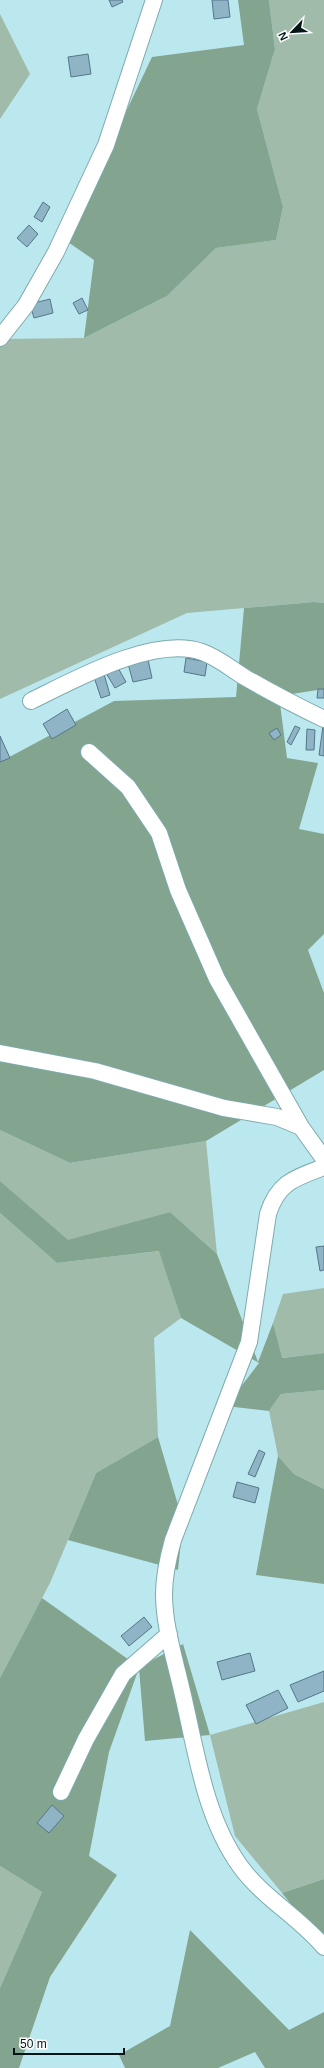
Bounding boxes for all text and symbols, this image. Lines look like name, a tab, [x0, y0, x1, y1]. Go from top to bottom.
north arrow	[272, 12, 312, 52]
text: N	[276, 30, 290, 42]
scale bar	[14, 2030, 124, 2056]
text: 50 m	[20, 2037, 47, 2051]

